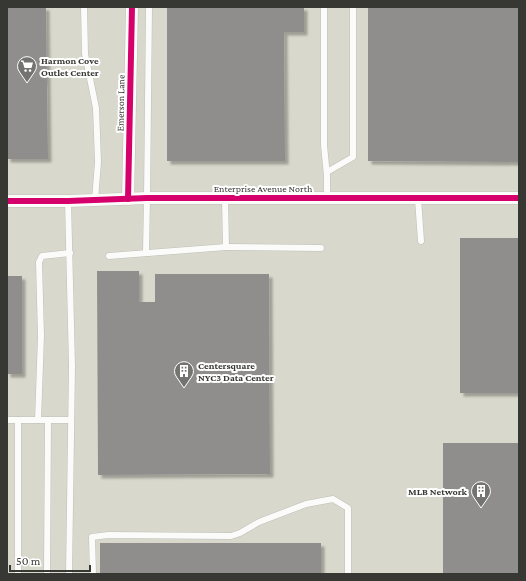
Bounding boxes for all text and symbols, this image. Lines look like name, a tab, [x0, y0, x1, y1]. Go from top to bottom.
supermarket icon: Harmon Cove Outlet Center	[16, 55, 38, 83]
place label: Harmon Cove Outlet Center	[41, 55, 99, 78]
street label: Emerson Lane	[115, 74, 127, 132]
street label: Enterprise Avenue North	[214, 183, 313, 194]
building icon: Centersquare NYC3 Data Center	[173, 360, 195, 388]
place label: Centersquare NYC3 Data Center	[198, 360, 274, 383]
building icon: MLB Network	[470, 480, 492, 508]
place label: MLB Network	[408, 486, 468, 497]
scale bar	[10, 547, 90, 573]
text: 50 m	[16, 554, 41, 568]

